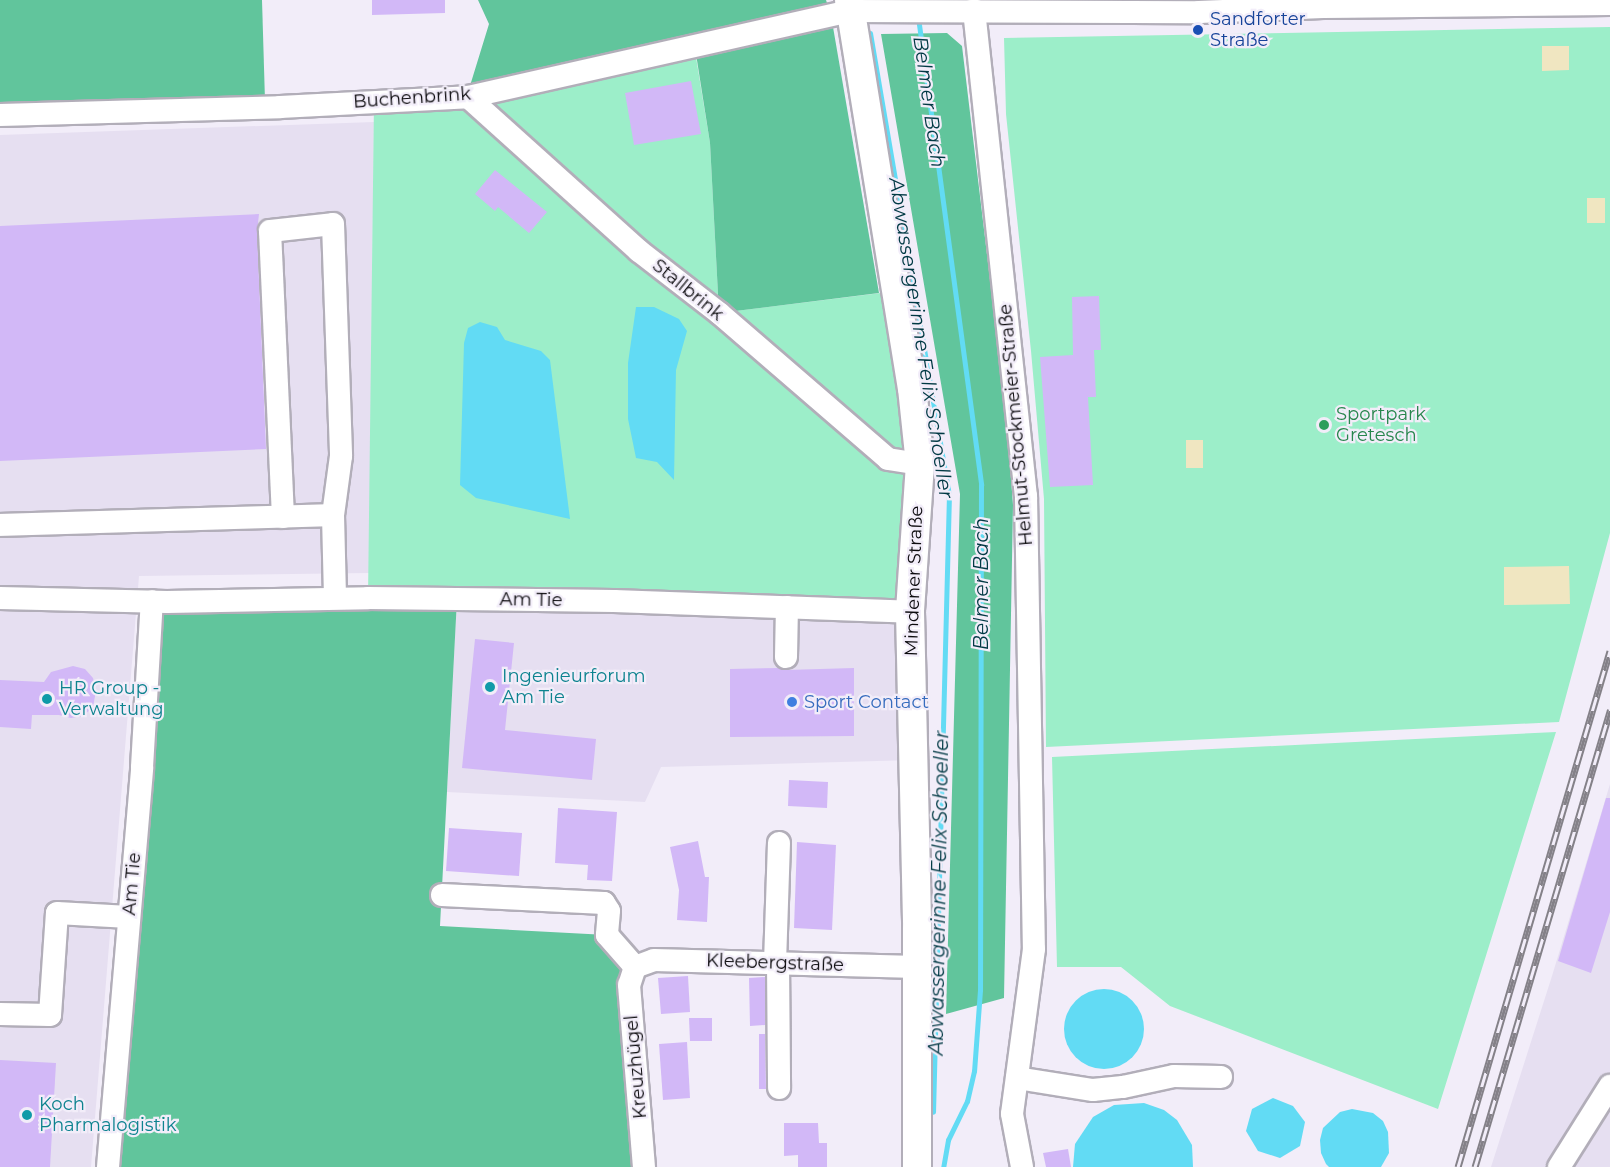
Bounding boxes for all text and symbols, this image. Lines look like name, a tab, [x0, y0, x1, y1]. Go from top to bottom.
place label: Sandforter Straße	[1210, 9, 1306, 52]
marker: Sandforter Straße	[1191, 23, 1205, 37]
water label: Belmer Bach	[908, 35, 950, 169]
street label: Buchenbrink	[352, 83, 472, 113]
water label: Abwassergerinne Felix Schoeller	[884, 176, 958, 500]
street label: Stallbrink	[648, 255, 728, 325]
street label: Helmut-Stockmeier-Straße	[995, 303, 1037, 547]
place label: Sportpark Gretesch	[1336, 404, 1426, 446]
marker: Sportpark Gretesch	[1317, 418, 1331, 432]
street label: Mindener Straße	[901, 505, 927, 657]
water label: Belmer Bach	[969, 518, 993, 650]
street label: Am Tie	[499, 589, 563, 611]
place label: Ingenieurforum Am Tie	[502, 666, 646, 708]
place label: HR Group - Verwaltung	[59, 678, 164, 720]
marker: Ingenieurforum Am Tie	[483, 680, 497, 694]
place label: Sport Contact	[804, 691, 929, 713]
marker: HR Group - Verwaltung	[40, 692, 54, 706]
marker: Sport Contact	[785, 695, 799, 709]
water label: Abwassergerinne Felix Schoeller	[924, 730, 954, 1056]
street label: Am Tie	[119, 852, 145, 916]
street label: Kleebergstraße	[706, 950, 844, 976]
street label: Kreuzhügel	[621, 1014, 651, 1120]
place label: Koch Pharmalogistik	[39, 1094, 177, 1136]
marker: Koch Pharmalogistik	[20, 1108, 34, 1122]

